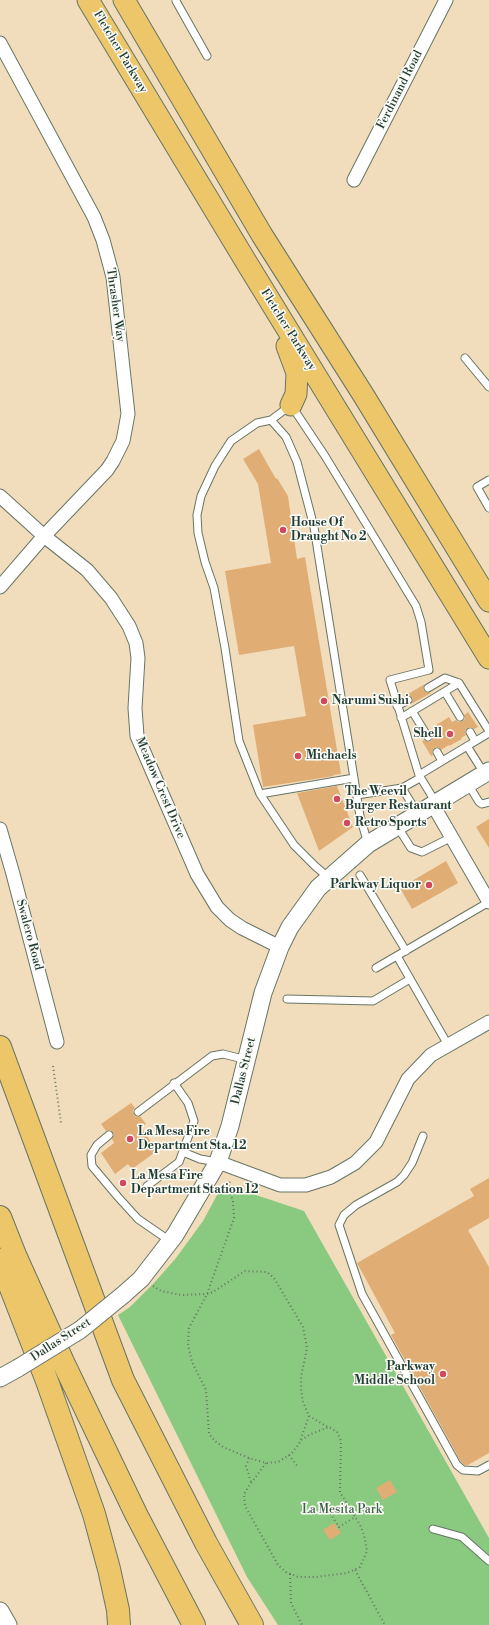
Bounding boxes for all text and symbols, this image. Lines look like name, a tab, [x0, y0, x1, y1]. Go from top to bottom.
street label: Fletcher Parkway	[90, 8, 150, 96]
street label: Ferdinand Road	[374, 48, 426, 132]
street label: Thrasher Way	[103, 267, 127, 343]
street label: Fletcher Parkway	[257, 287, 319, 373]
place label: House Of Draught No 2	[291, 516, 367, 544]
marker: House Of Draught No 2	[278, 525, 288, 535]
place label: Narumi Sushi	[332, 694, 409, 708]
marker: Narumi Sushi	[319, 696, 329, 706]
place label: Shell	[413, 727, 442, 741]
marker: Shell	[445, 729, 455, 739]
street label: Meadow Crest Drive	[132, 735, 188, 841]
place label: Michaels	[306, 749, 357, 763]
marker: Michaels	[293, 751, 303, 761]
place label: The Weevil Burger Restaurant	[345, 785, 451, 813]
marker: The Weevil Burger Restaurant	[332, 794, 342, 804]
place label: Retro Sports	[355, 816, 427, 830]
marker: Retro Sports	[342, 818, 352, 828]
place label: Parkway Liquor	[330, 878, 421, 892]
marker: Parkway Liquor	[424, 880, 434, 890]
street label: Swalero Road	[13, 898, 45, 972]
street label: Dallas Street	[229, 1036, 259, 1106]
place label: La Mesa Fire Department Sta. 12	[138, 1125, 246, 1153]
marker: La Mesa Fire Department Sta. 12	[125, 1134, 135, 1144]
place label: La Mesa Fire Department Station 12	[131, 1169, 259, 1197]
marker: La Mesa Fire Department Station 12	[118, 1178, 128, 1188]
street label: Dallas Street	[28, 1315, 94, 1365]
place label: Parkway Middle School	[354, 1360, 435, 1388]
marker: Parkway Middle School	[438, 1369, 448, 1379]
park label: La Mesita Park	[302, 1503, 382, 1517]

